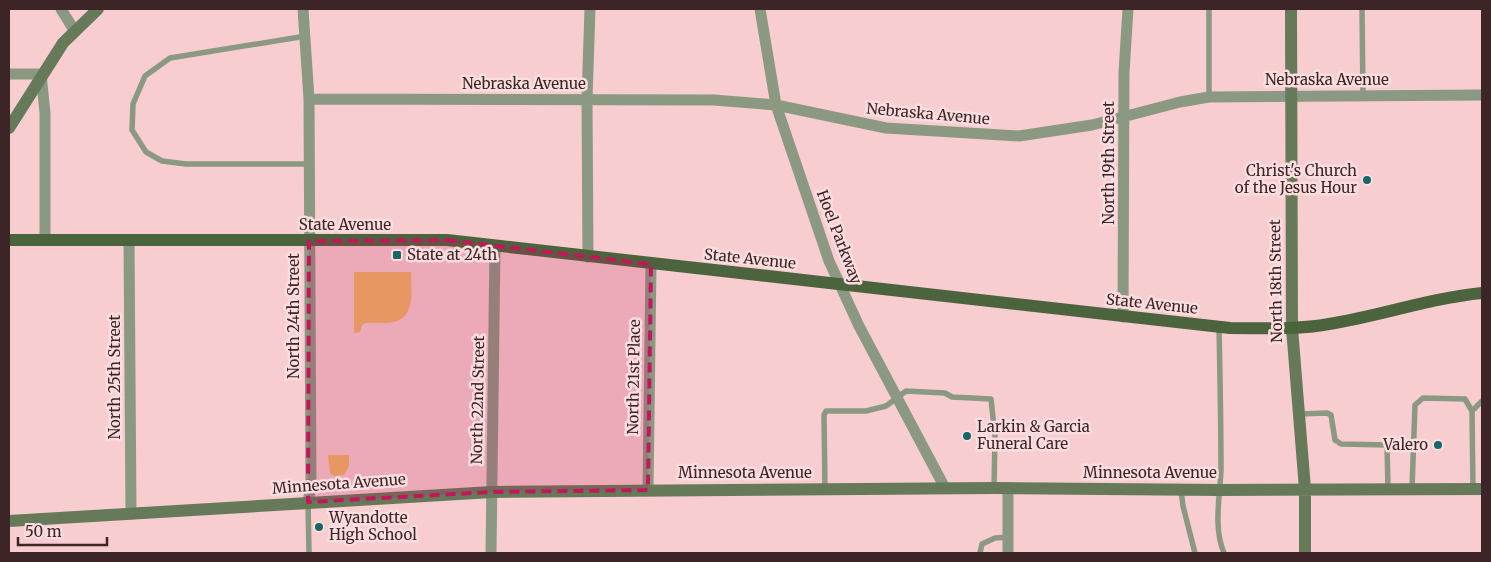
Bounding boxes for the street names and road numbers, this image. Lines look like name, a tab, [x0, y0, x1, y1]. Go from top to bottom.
street label: Nebraska Avenue	[1265, 70, 1389, 89]
street label: Nebraska Avenue	[462, 74, 586, 93]
street label: Nebraska Avenue	[866, 99, 991, 128]
street label: North 19th Street	[1099, 101, 1118, 225]
street label: Hoel Parkway	[813, 187, 866, 287]
street label: State Avenue	[299, 215, 391, 234]
street label: North 18th Street	[1265, 219, 1286, 343]
street label: State Avenue	[703, 244, 797, 273]
street label: North 24th Street	[284, 253, 303, 379]
street label: State Avenue	[1105, 289, 1199, 318]
street label: North 25th Street	[105, 314, 124, 439]
street label: North 21st Place	[623, 319, 644, 435]
street label: North 22nd Street	[467, 335, 488, 465]
street label: Minnesota Avenue	[678, 463, 812, 482]
street label: Minnesota Avenue	[1083, 463, 1217, 482]
street label: Minnesota Avenue	[272, 469, 407, 498]

